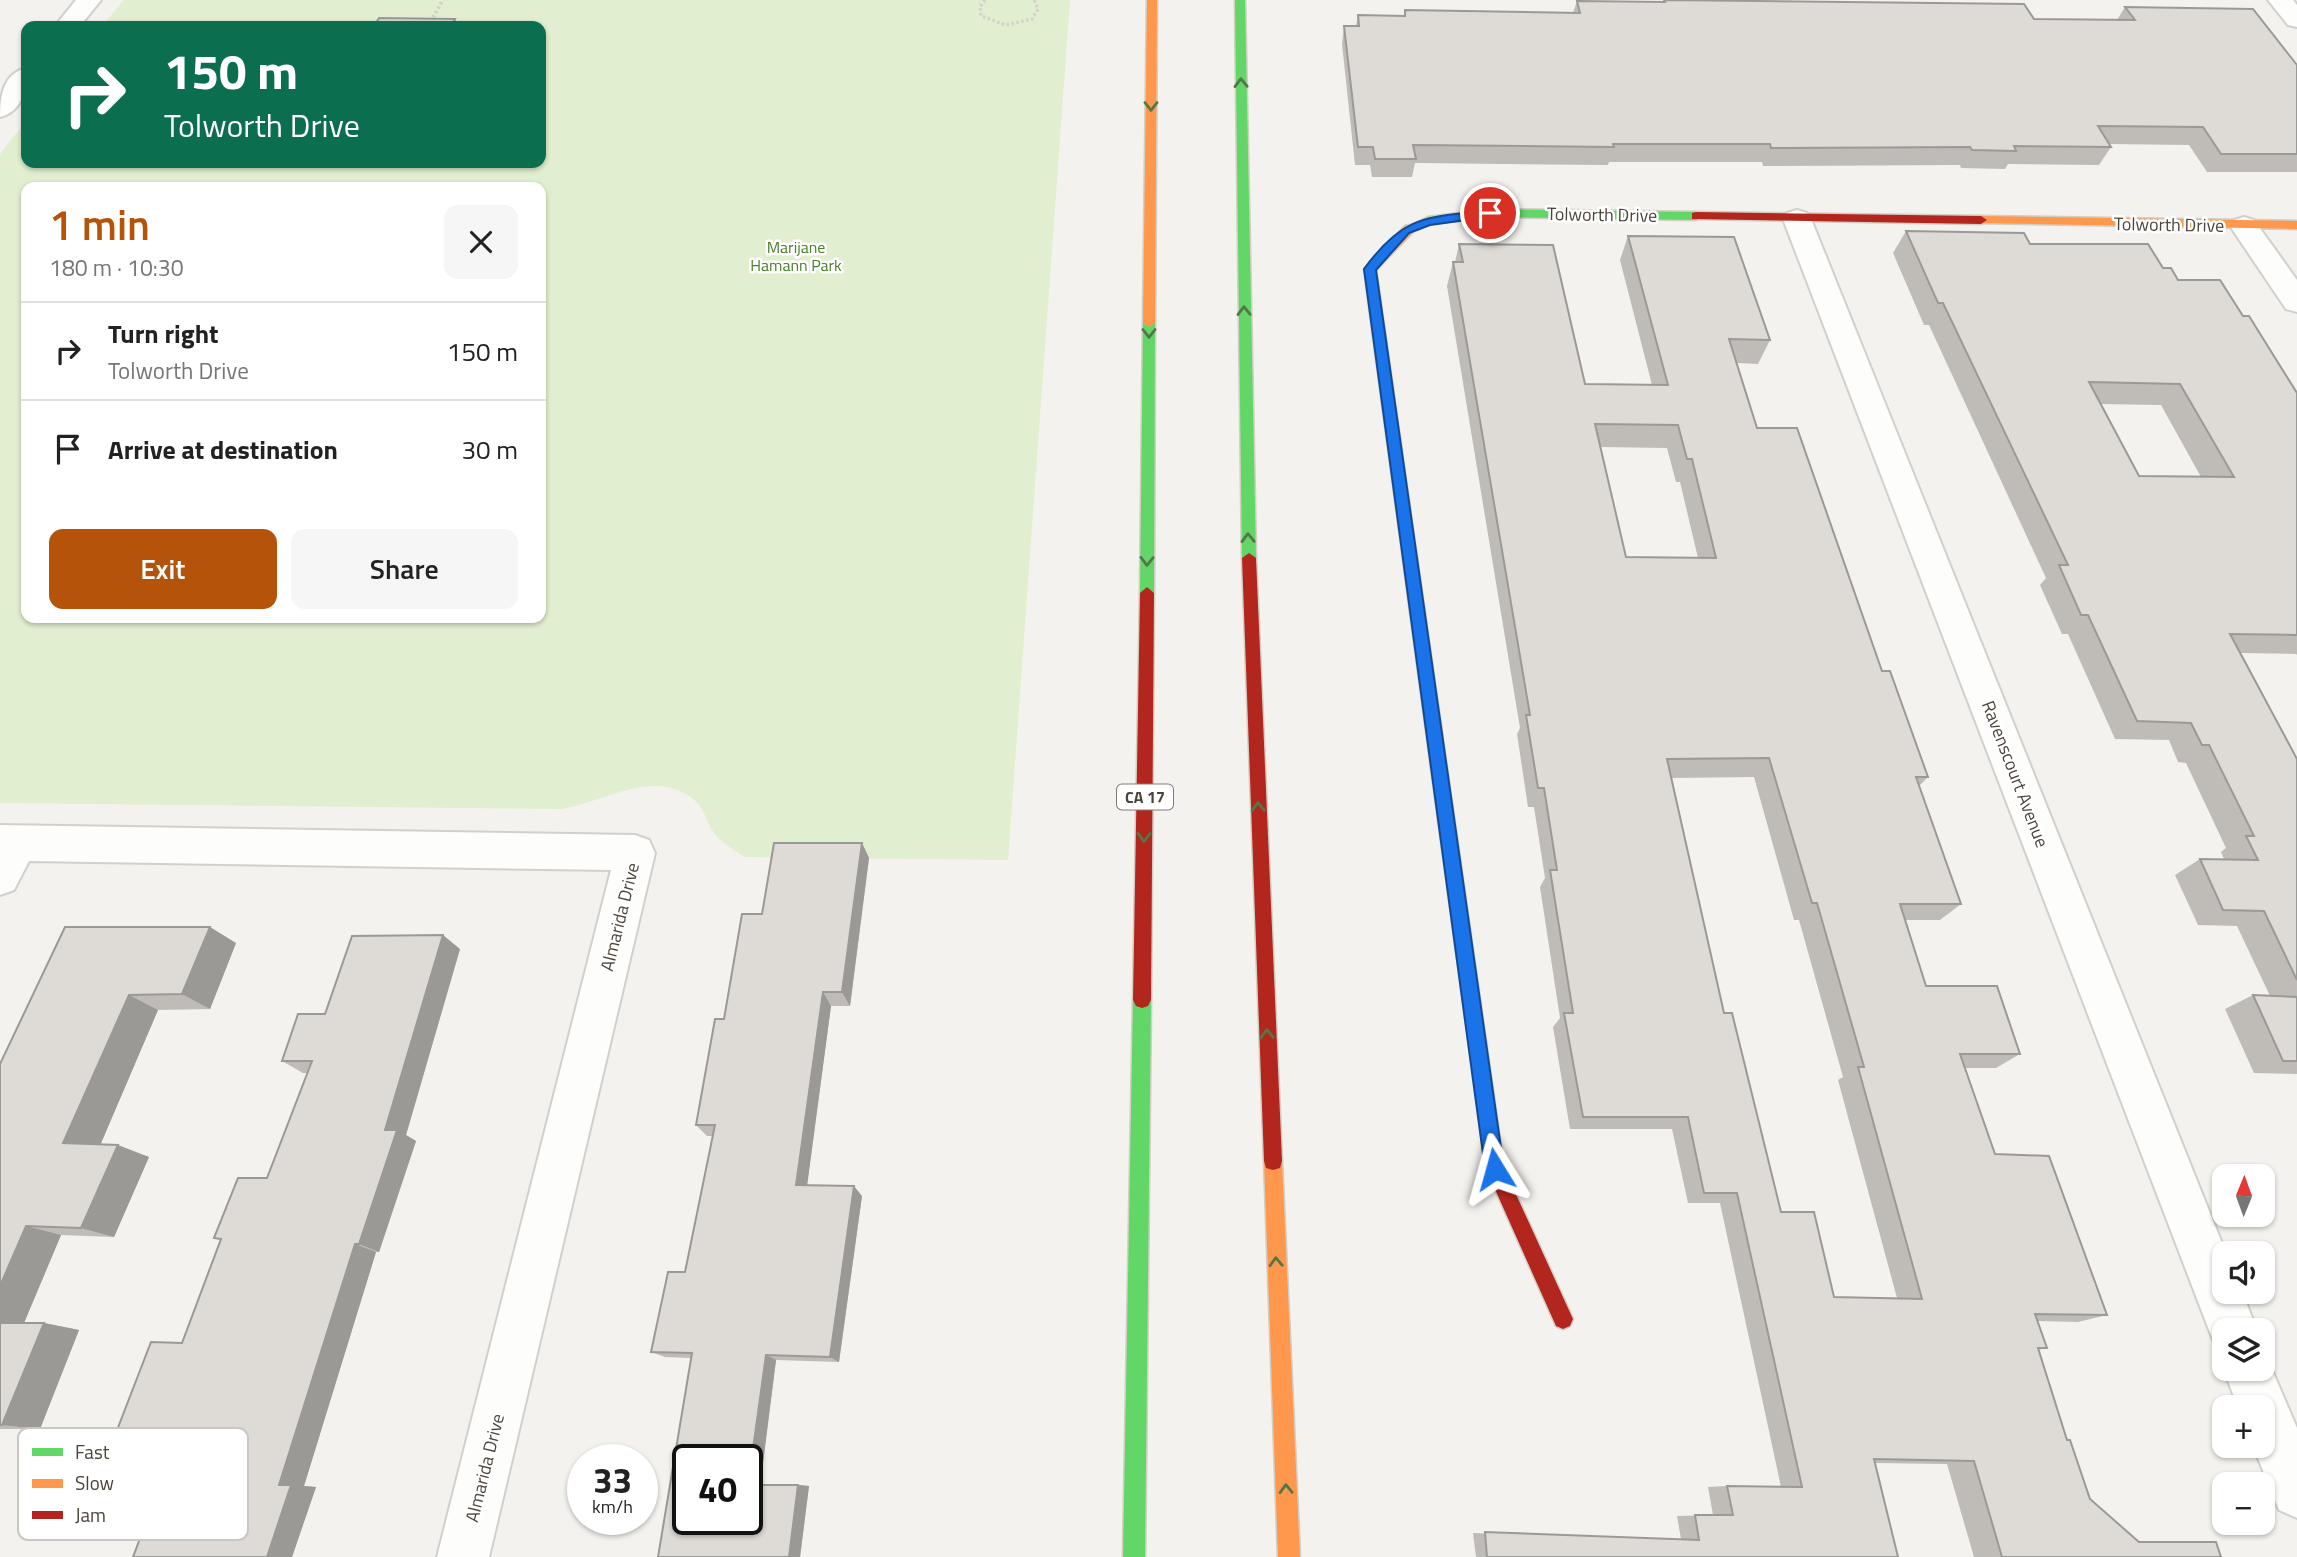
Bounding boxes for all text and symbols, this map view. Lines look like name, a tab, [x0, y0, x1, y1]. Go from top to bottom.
text: 150 m	[164, 33, 298, 108]
icon: right	[49, 49, 140, 140]
one-way arrow	[1234, 78, 1249, 89]
text: Tolworth Drive	[164, 101, 360, 149]
one-way arrow	[1143, 101, 1159, 112]
pin	[1460, 183, 1520, 243]
text: 1 min	[49, 192, 150, 256]
icon: arrive	[1471, 194, 1509, 232]
street label: Tolworth Drive	[1547, 200, 1657, 229]
button: close	[444, 205, 518, 279]
street label: Tolworth Drive	[2114, 210, 2224, 239]
park label: Marijane Hamann Park	[750, 235, 842, 277]
text: 180 m · 10:30	[49, 250, 184, 285]
one-way arrow	[1236, 305, 1252, 316]
text: Turn right	[108, 314, 219, 353]
one-way arrow	[1141, 329, 1157, 339]
icon: right	[49, 332, 87, 370]
text: 150 m	[447, 332, 518, 371]
text: Tolworth Drive	[108, 353, 249, 388]
icon: arrive	[49, 430, 87, 468]
text: Arrive at destination	[108, 430, 338, 469]
text: 30 m	[461, 430, 518, 469]
button: Exit	[49, 529, 277, 609]
button: Share	[291, 529, 518, 609]
one-way arrow	[1240, 533, 1255, 544]
one-way arrow	[1140, 556, 1155, 567]
street label: Ravenscourt Avenue	[1975, 697, 2056, 851]
road number: CA 17	[1117, 784, 1173, 810]
one-way arrow	[1250, 801, 1265, 812]
one-way arrow	[1136, 833, 1152, 843]
street label: Almarida Drive	[593, 860, 646, 974]
one-way arrow	[1260, 1028, 1275, 1039]
position arrow	[1458, 1132, 1532, 1206]
north arrow	[2212, 1164, 2275, 1227]
map controls	[2212, 1164, 2275, 1535]
button: sound	[2212, 1241, 2275, 1304]
one-way arrow	[1269, 1256, 1284, 1267]
button: layers	[2212, 1318, 2275, 1381]
button: +	[2212, 1395, 2275, 1458]
street label: Almarida Drive	[458, 1411, 511, 1525]
legend	[18, 1428, 248, 1540]
text: Fast	[75, 1437, 110, 1466]
speed limit sign: 40	[672, 1444, 763, 1535]
text: 33	[593, 1453, 632, 1507]
text: Slow	[75, 1468, 114, 1497]
button: −	[2212, 1472, 2275, 1535]
one-way arrow	[1278, 1483, 1293, 1494]
text: km/h	[592, 1493, 633, 1520]
text: Jam	[75, 1500, 106, 1529]

